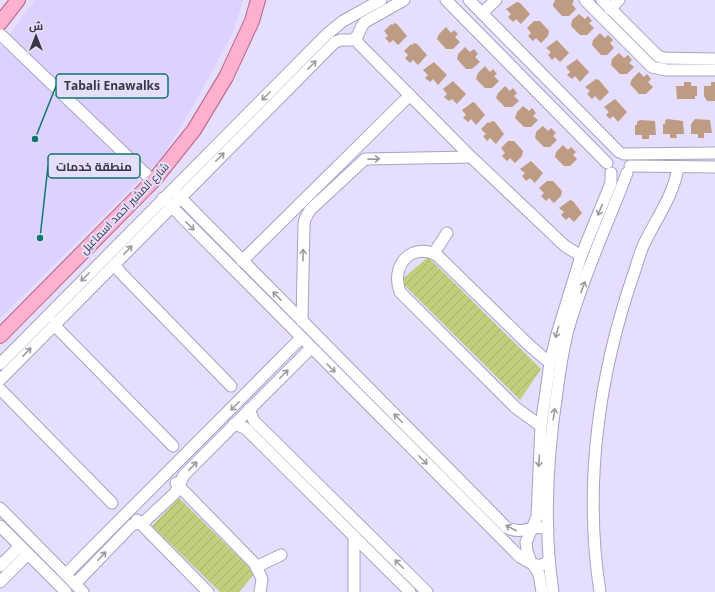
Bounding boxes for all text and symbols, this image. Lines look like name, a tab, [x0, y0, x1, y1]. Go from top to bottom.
north arrow	[16, 16, 56, 56]
text: ش	[29, 18, 43, 33]
one-way arrow	[307, 60, 317, 70]
callout: Tabali Enawalks	[56, 74, 168, 98]
text: Tabali Enawalks	[64, 77, 160, 94]
one-way arrow	[261, 91, 271, 101]
one-way arrow	[215, 152, 225, 162]
callout: منطقة خدمات	[48, 154, 140, 178]
one-way arrow	[367, 155, 380, 163]
text: منطقة خدمات	[56, 158, 132, 175]
street label: شارع المشير احمد اسماعيل	[76, 159, 172, 258]
one-way arrow	[596, 203, 603, 215]
one-way arrow	[185, 221, 195, 231]
one-way arrow	[124, 245, 133, 255]
one-way arrow	[300, 249, 307, 262]
one-way arrow	[81, 272, 90, 282]
one-way arrow	[579, 282, 587, 294]
one-way arrow	[272, 291, 282, 301]
one-way arrow	[553, 326, 561, 339]
one-way arrow	[22, 347, 32, 357]
one-way arrow	[326, 363, 336, 373]
one-way arrow	[279, 369, 289, 379]
one-way arrow	[230, 401, 240, 411]
one-way arrow	[550, 407, 558, 420]
one-way arrow	[393, 413, 403, 423]
one-way arrow	[535, 454, 542, 467]
one-way arrow	[418, 455, 428, 465]
one-way arrow	[188, 461, 197, 471]
one-way arrow	[505, 524, 517, 531]
one-way arrow	[98, 551, 107, 561]
one-way arrow	[394, 560, 404, 569]

